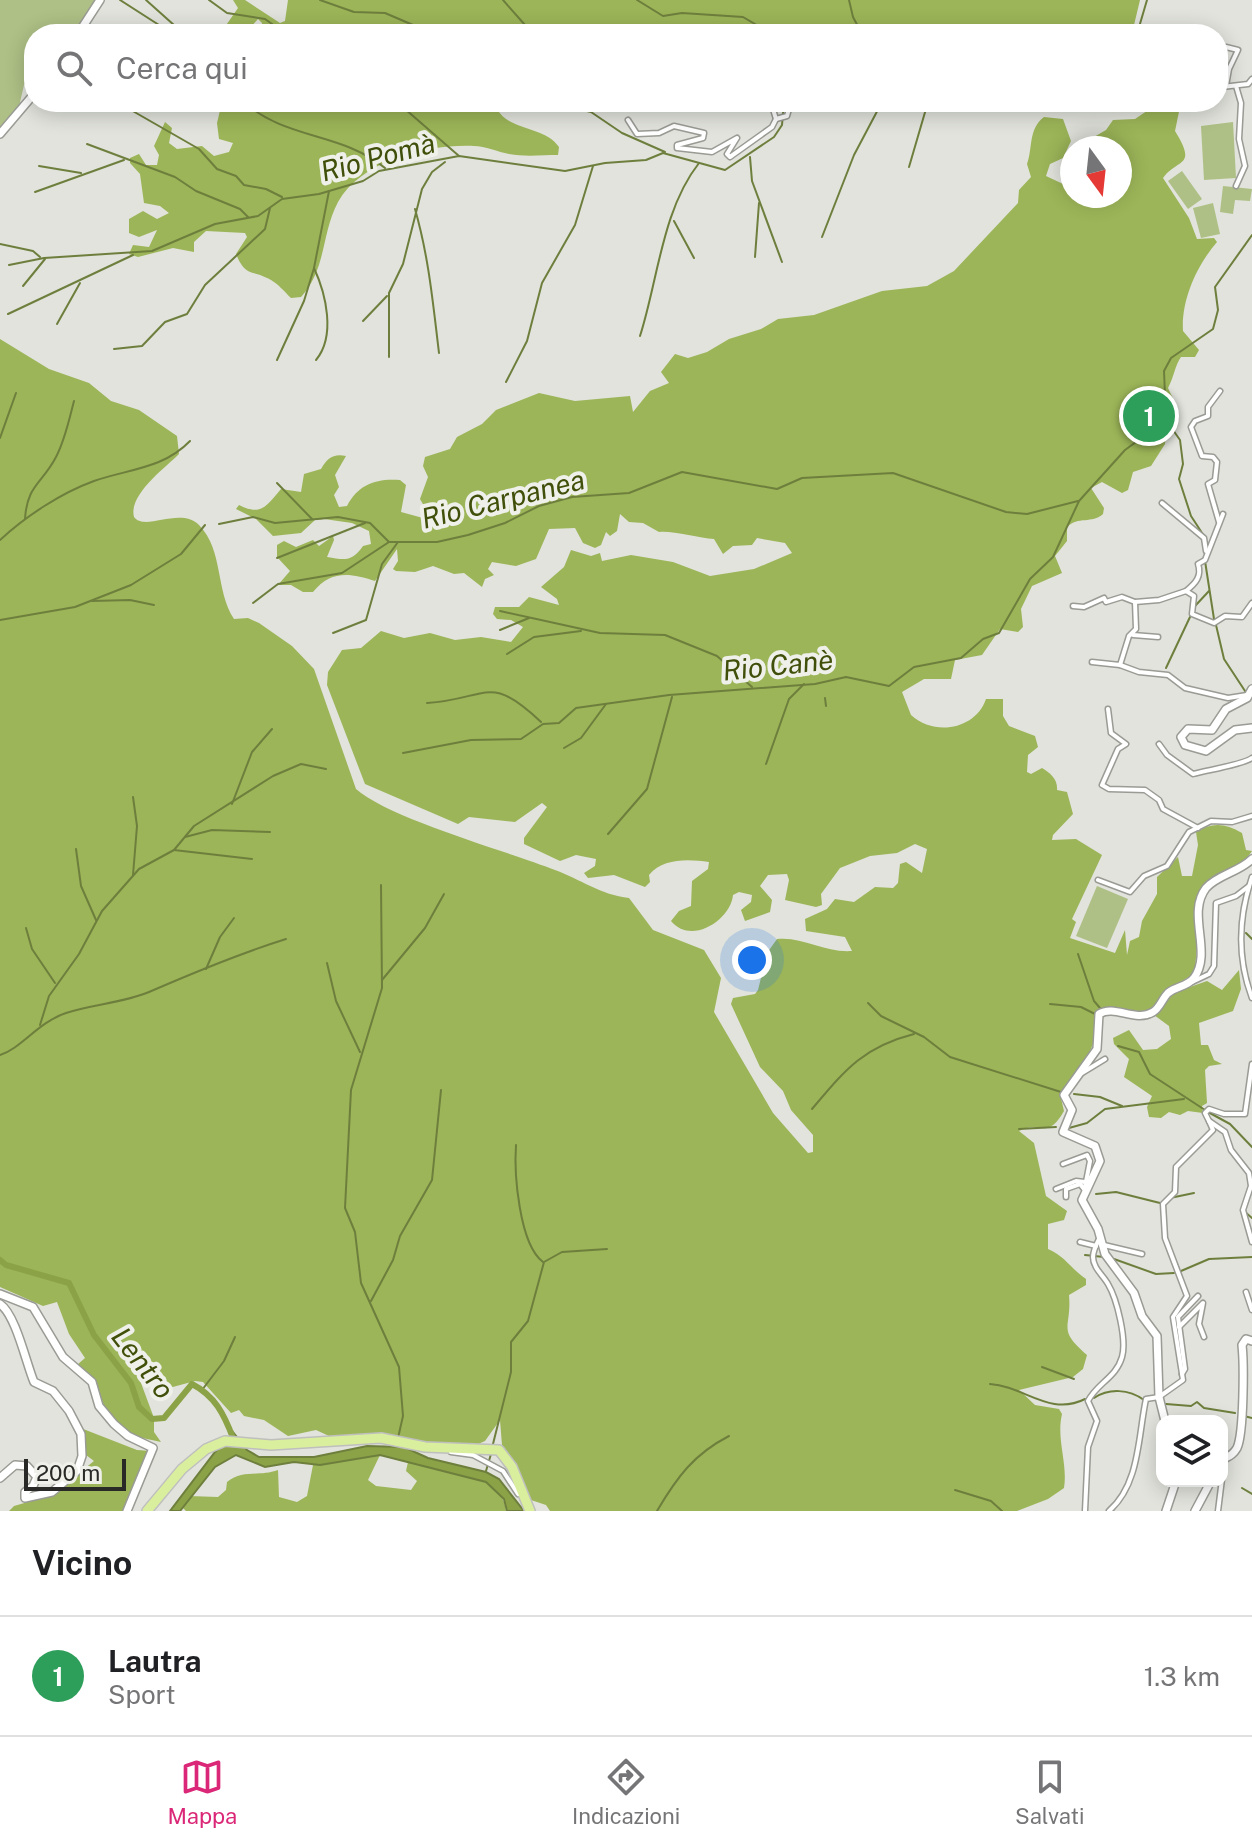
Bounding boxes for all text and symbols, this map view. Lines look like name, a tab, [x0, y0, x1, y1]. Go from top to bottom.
search box	[24, 24, 1228, 112]
icon: search	[52, 46, 96, 90]
text: Cerca qui	[116, 50, 248, 86]
water label: Rio Pomà	[317, 125, 439, 188]
north arrow	[1060, 136, 1132, 208]
pin: 1	[1123, 386, 1175, 446]
water label: Rio Carpanea	[418, 462, 588, 535]
water label: Rio Canè	[721, 642, 835, 687]
your location	[732, 940, 772, 980]
water label: Lentro	[105, 1320, 181, 1405]
map controls	[1156, 1415, 1228, 1487]
button: layers	[1156, 1415, 1228, 1487]
scale bar	[24, 1455, 126, 1491]
text: 200 m	[36, 1460, 100, 1486]
text: Vicino	[32, 1543, 132, 1583]
text: Lautra	[108, 1643, 201, 1679]
text: 1	[52, 1661, 64, 1692]
text: 1.3 km	[1144, 1661, 1220, 1692]
text: Sport	[108, 1679, 176, 1710]
tab: Mappa	[167, 1755, 237, 1829]
tab: Indicazioni	[572, 1755, 680, 1829]
tab: Salvati	[1015, 1755, 1085, 1829]

